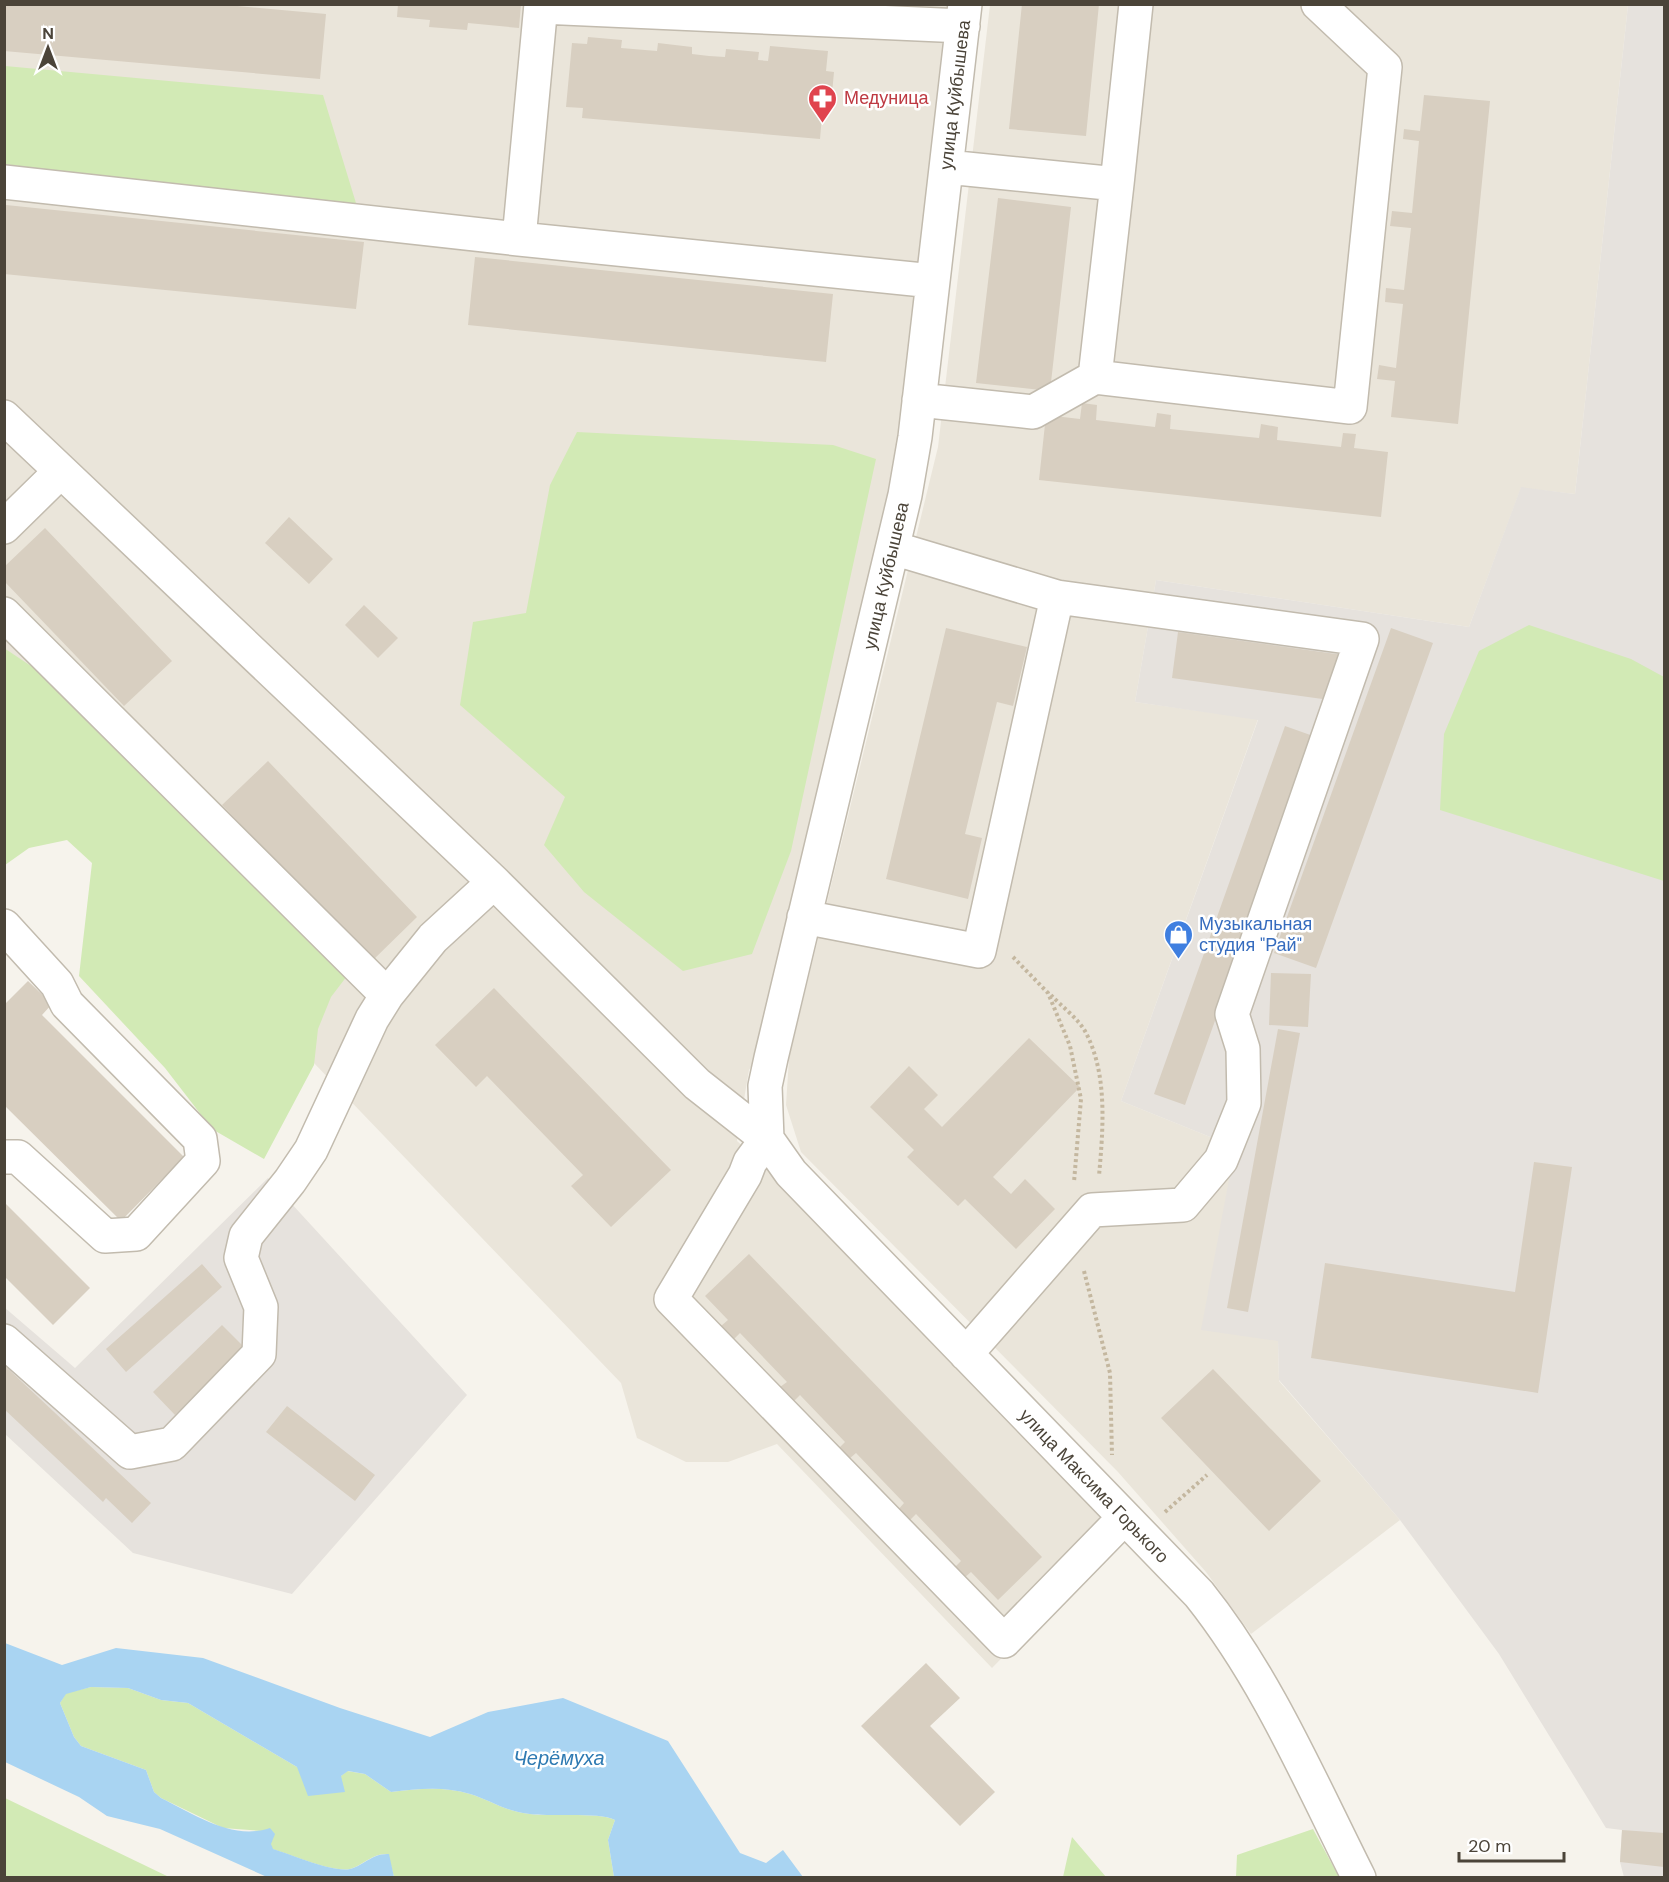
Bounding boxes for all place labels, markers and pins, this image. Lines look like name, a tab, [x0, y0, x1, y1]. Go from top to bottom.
pharmacy icon: Медуница	[807, 82, 839, 124]
place label: Медуница	[844, 86, 930, 110]
place label: Музыкальная студия "Рай"	[1199, 912, 1312, 957]
shop icon: Музыкальная студия "Рай"	[1162, 918, 1194, 960]

